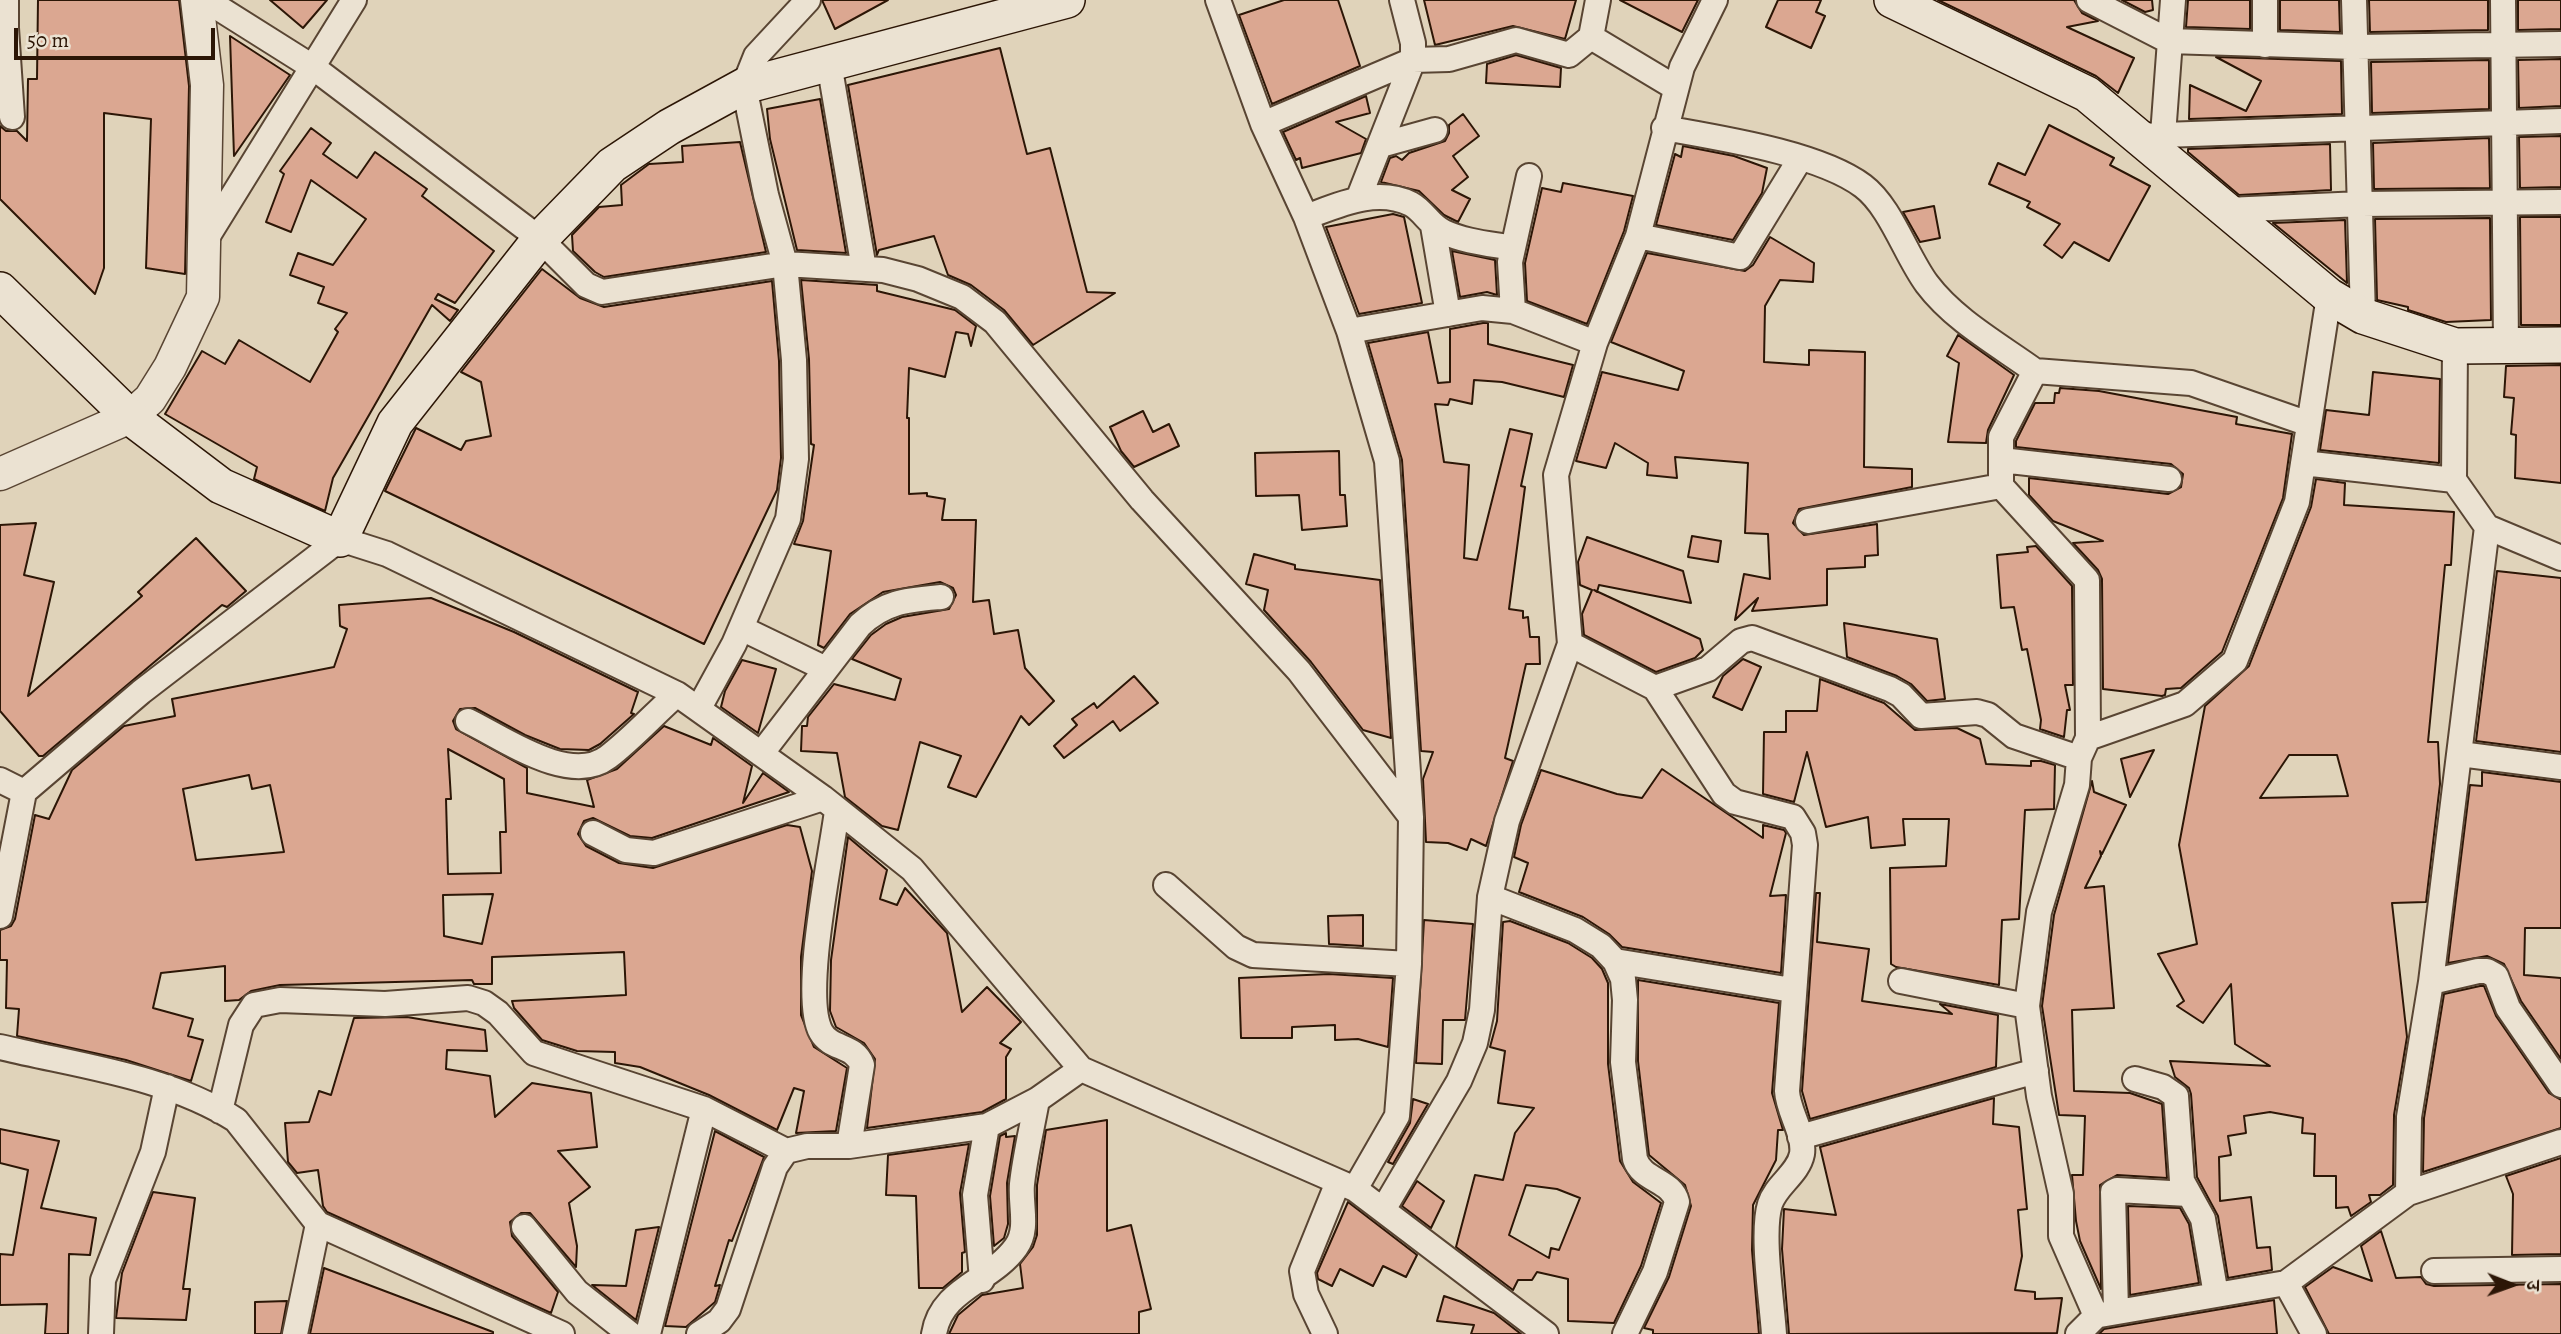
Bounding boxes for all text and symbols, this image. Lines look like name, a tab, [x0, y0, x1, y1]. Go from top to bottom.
scale bar	[18, 14, 219, 58]
text: 50 m	[27, 26, 69, 54]
north arrow	[2477, 1250, 2547, 1320]
text: उ	[2520, 1280, 2546, 1290]

